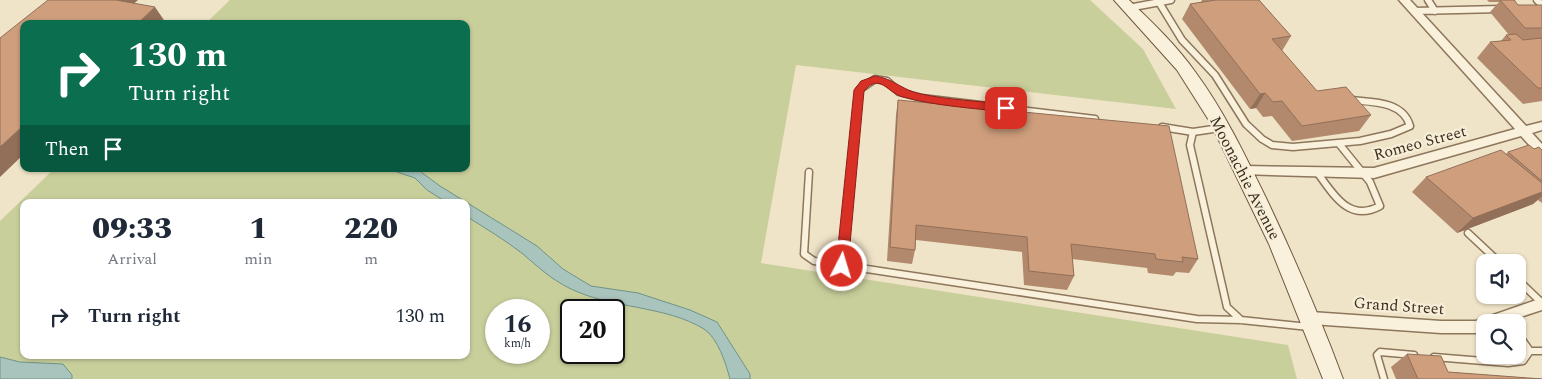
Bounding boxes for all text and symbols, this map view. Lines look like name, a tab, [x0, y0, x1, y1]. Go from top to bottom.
text: 130 m	[128, 29, 227, 82]
icon: right	[45, 40, 110, 105]
text: Turn right	[128, 77, 230, 110]
pin	[985, 87, 1027, 129]
icon: arrive	[992, 94, 1020, 122]
street label: Moonachie Avenue	[1203, 112, 1287, 244]
street label: Romeo Street	[1371, 119, 1469, 167]
text: Then	[45, 135, 89, 164]
icon: arrive	[99, 135, 127, 163]
text: 09:33	[92, 206, 172, 252]
text: 1	[249, 206, 267, 252]
text: 220	[344, 206, 398, 252]
position arrow	[815, 239, 867, 291]
text: Arrival	[107, 247, 157, 271]
text: min	[244, 247, 272, 271]
text: m	[364, 247, 378, 271]
map controls	[1476, 254, 1526, 364]
button: sound	[1476, 254, 1526, 304]
street label: Grand Street	[1353, 291, 1445, 321]
speed limit sign: 20	[560, 299, 625, 364]
text: Turn right	[88, 302, 181, 331]
text: 130 m	[395, 302, 445, 331]
icon: right	[45, 303, 73, 331]
text: 16	[503, 306, 532, 344]
button: search	[1476, 314, 1526, 364]
text: km/h	[504, 334, 531, 353]

